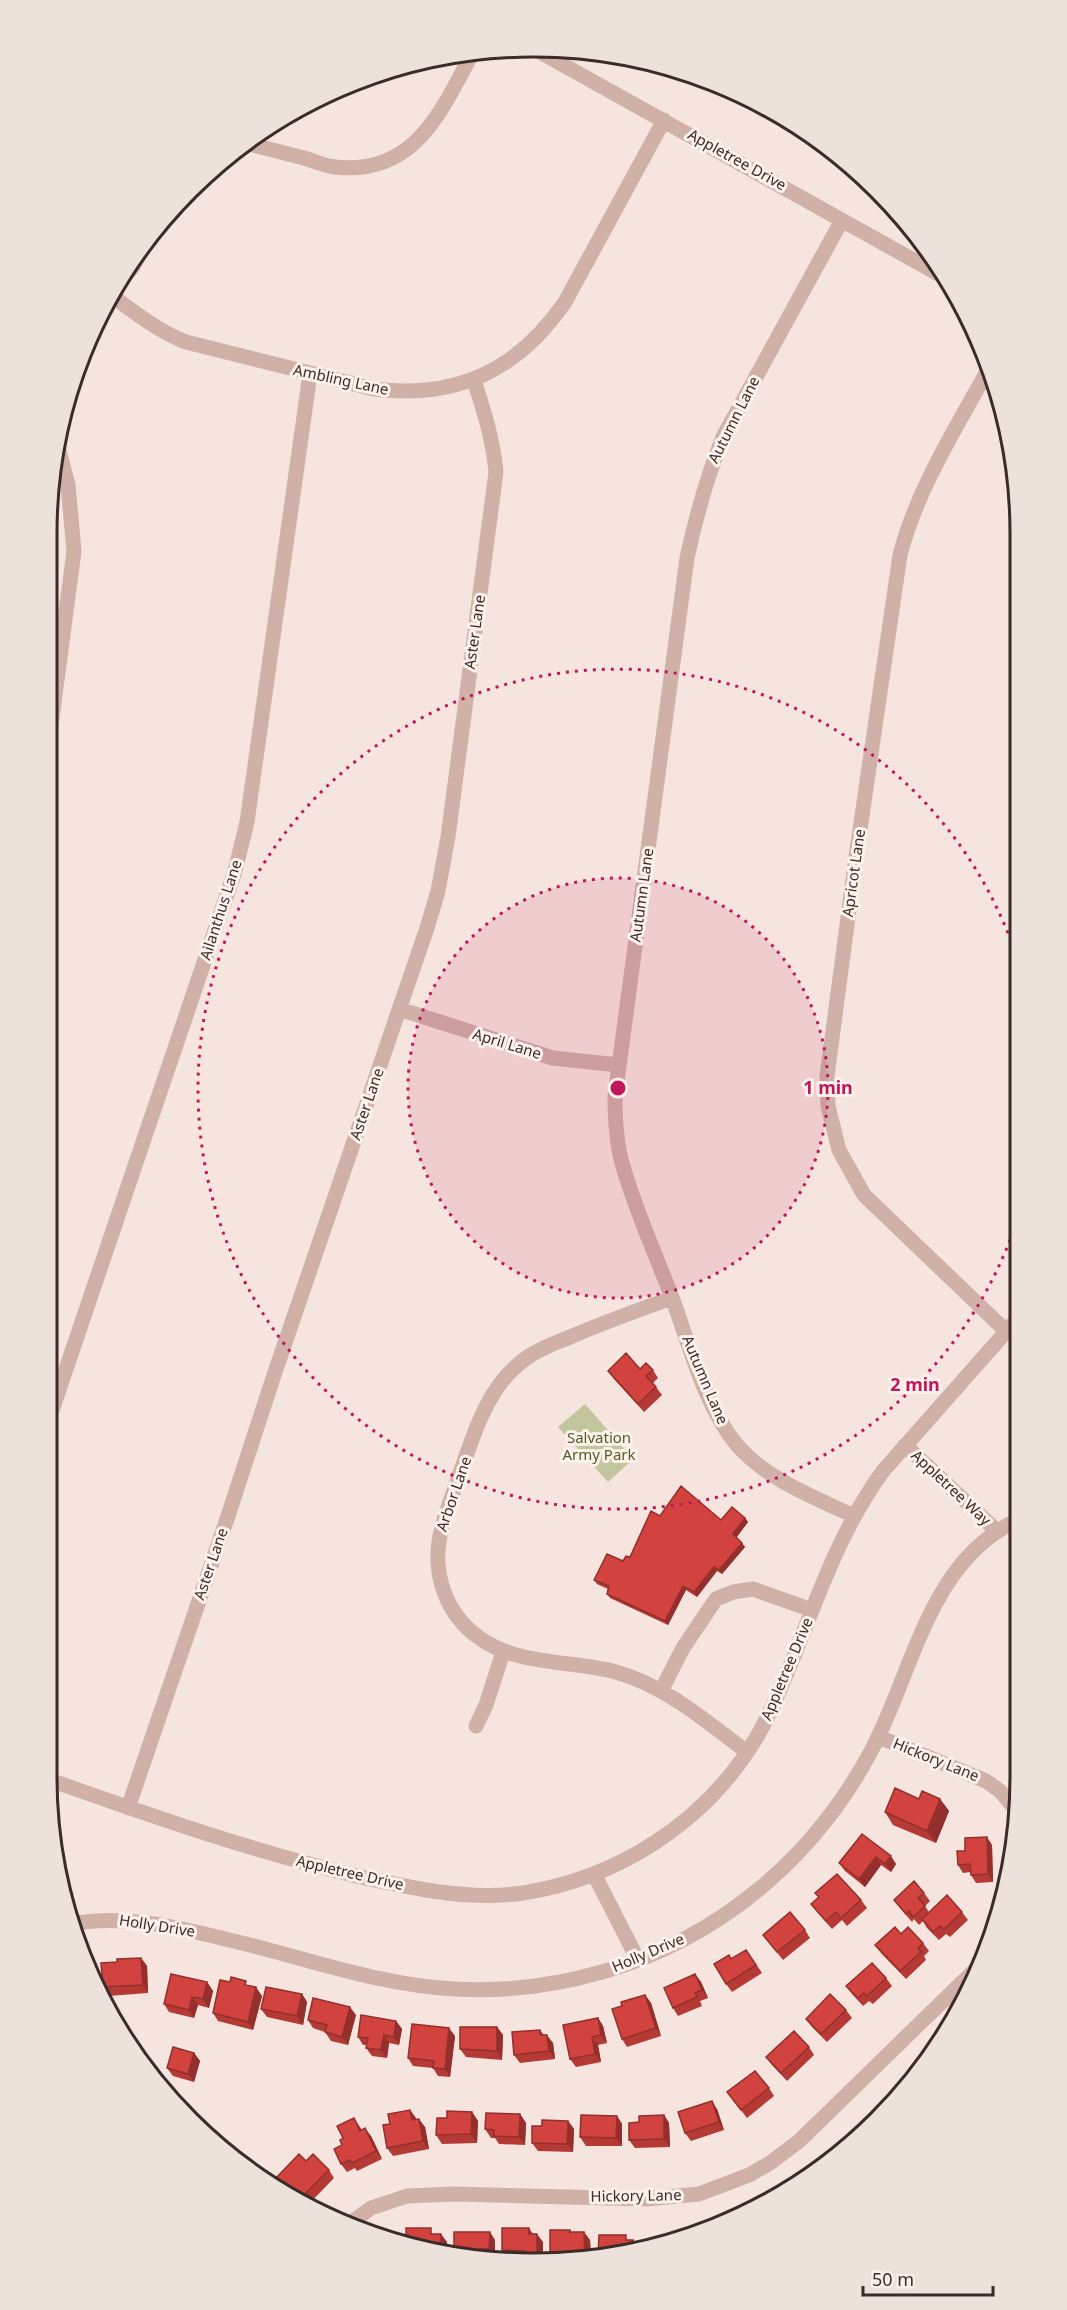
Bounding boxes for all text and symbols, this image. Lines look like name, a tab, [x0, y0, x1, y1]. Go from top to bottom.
street label: Appletree Drive	[685, 124, 790, 194]
street label: Ambling Lane	[292, 359, 391, 399]
street label: Autumn Lane	[703, 373, 764, 466]
street label: Aster Lane	[459, 593, 489, 670]
street label: Apricot Lane	[837, 828, 869, 918]
street label: Autumn Lane	[625, 847, 658, 943]
street label: Ailanthus Lane	[194, 857, 246, 962]
street label: April Lane	[471, 1023, 544, 1063]
street label: Aster Lane	[344, 1065, 388, 1142]
text: 1 min	[803, 1075, 853, 1099]
centre of rings	[608, 1078, 628, 1098]
street label: Autumn Lane	[678, 1332, 734, 1427]
text: 2 min	[890, 1372, 940, 1396]
park label: Salvation Army Park	[562, 1427, 636, 1464]
street label: Appletree Way	[907, 1445, 996, 1530]
street label: Arbor Lane	[431, 1453, 475, 1534]
street label: Aster Lane	[188, 1525, 232, 1602]
street label: Appletree Drive	[755, 1614, 817, 1723]
street label: Hickory Lane	[890, 1733, 982, 1785]
street label: Appletree Drive	[295, 1850, 406, 1894]
street label: Holly Drive	[118, 1909, 197, 1941]
street label: Holly Drive	[608, 1928, 687, 1976]
street label: Hickory Lane	[590, 2184, 682, 2206]
scale bar	[863, 2259, 994, 2297]
text: 50 m	[872, 2267, 914, 2291]

